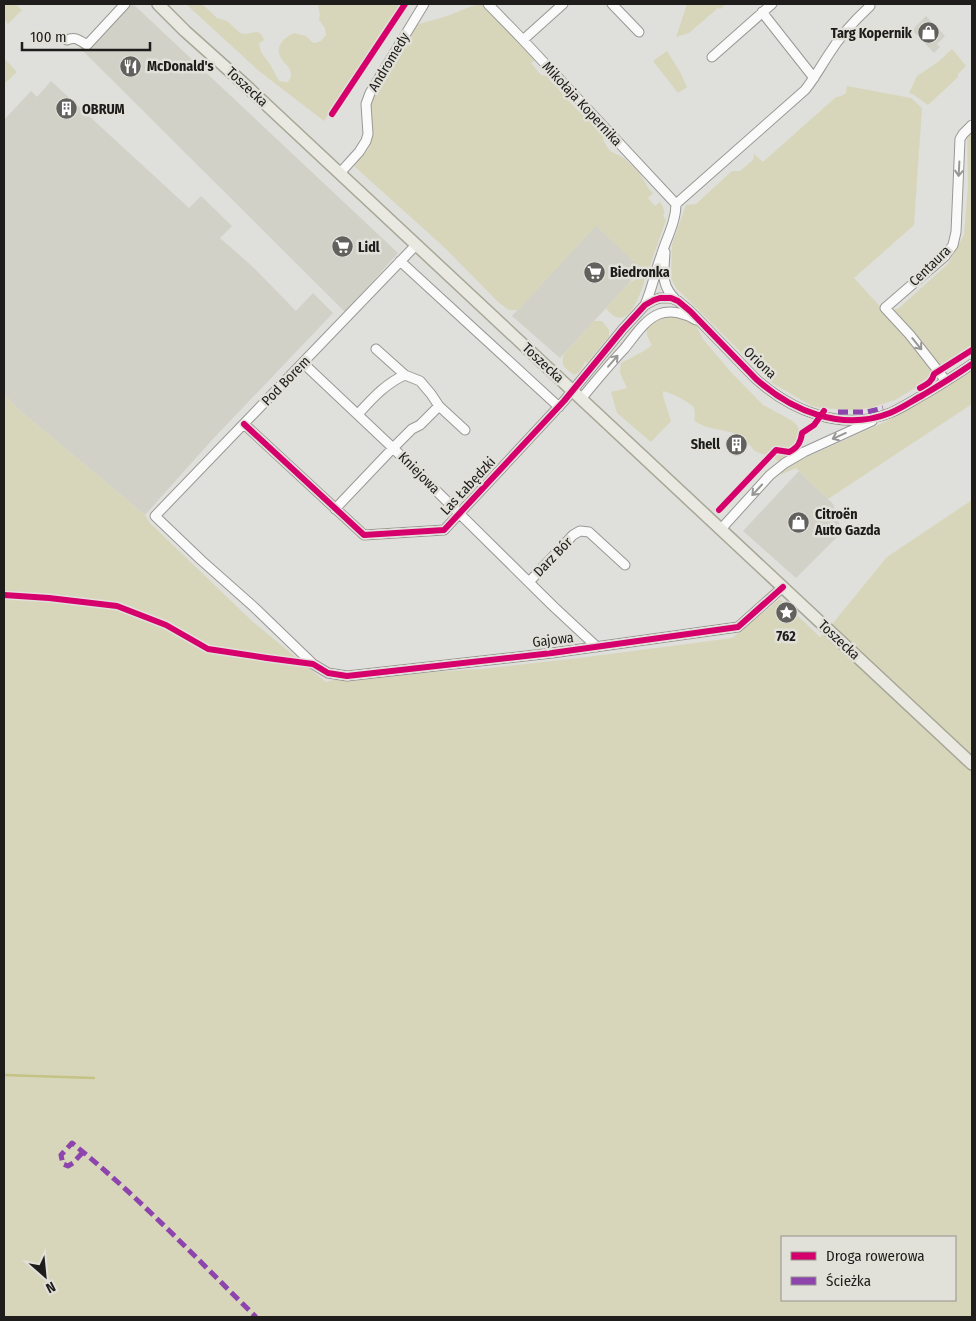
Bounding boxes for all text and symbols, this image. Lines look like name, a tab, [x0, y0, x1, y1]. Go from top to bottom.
scale bar	[22, 20, 150, 52]
shop icon: Targ Kopernik	[916, 21, 940, 45]
place label: Targ Kopernik	[831, 25, 913, 42]
text: 100 m	[30, 28, 67, 46]
street label: Andromedy	[365, 29, 414, 94]
restaurant icon: McDonald's	[119, 54, 143, 78]
place label: McDonald's	[147, 58, 214, 75]
street label: Mikołaja Kopernika	[538, 58, 626, 150]
street label: Toszecka	[223, 64, 271, 111]
building icon: OBRUM	[54, 97, 78, 121]
place label: OBRUM	[82, 101, 125, 118]
one-way arrow	[954, 160, 963, 176]
supermarket icon: Lidl	[330, 235, 354, 259]
place label: Lidl	[358, 239, 380, 256]
street label: Centaura	[906, 242, 954, 290]
supermarket icon: Biedronka	[582, 260, 606, 284]
place label: Biedronka	[610, 264, 670, 281]
one-way arrow	[911, 337, 922, 350]
street label: Toszecka	[519, 340, 567, 387]
street label: Oriona	[740, 344, 780, 383]
street label: Pod Borem	[258, 353, 314, 409]
one-way arrow	[607, 355, 618, 368]
building icon: Shell	[724, 432, 748, 456]
one-way arrow	[832, 432, 847, 442]
place label: Shell	[691, 436, 720, 453]
street label: Kniejowa	[395, 449, 443, 497]
street label: Las Łabędzki	[437, 454, 499, 518]
one-way arrow	[751, 484, 763, 497]
place label: Citroën Auto Gazda	[814, 506, 881, 539]
shop icon: Citroën Auto Gazda	[787, 510, 811, 534]
street label: Darz Bór	[530, 534, 576, 580]
place icon: 762	[774, 601, 798, 625]
street label: Toszecka	[815, 617, 863, 664]
place label: 762	[776, 628, 796, 645]
street label: Gajowa	[531, 629, 575, 651]
legend	[781, 1236, 956, 1301]
text: Droga rowerowa	[826, 1247, 925, 1265]
north arrow	[20, 1251, 70, 1301]
text: Ścieżka	[826, 1272, 871, 1290]
text: N	[43, 1278, 58, 1297]

